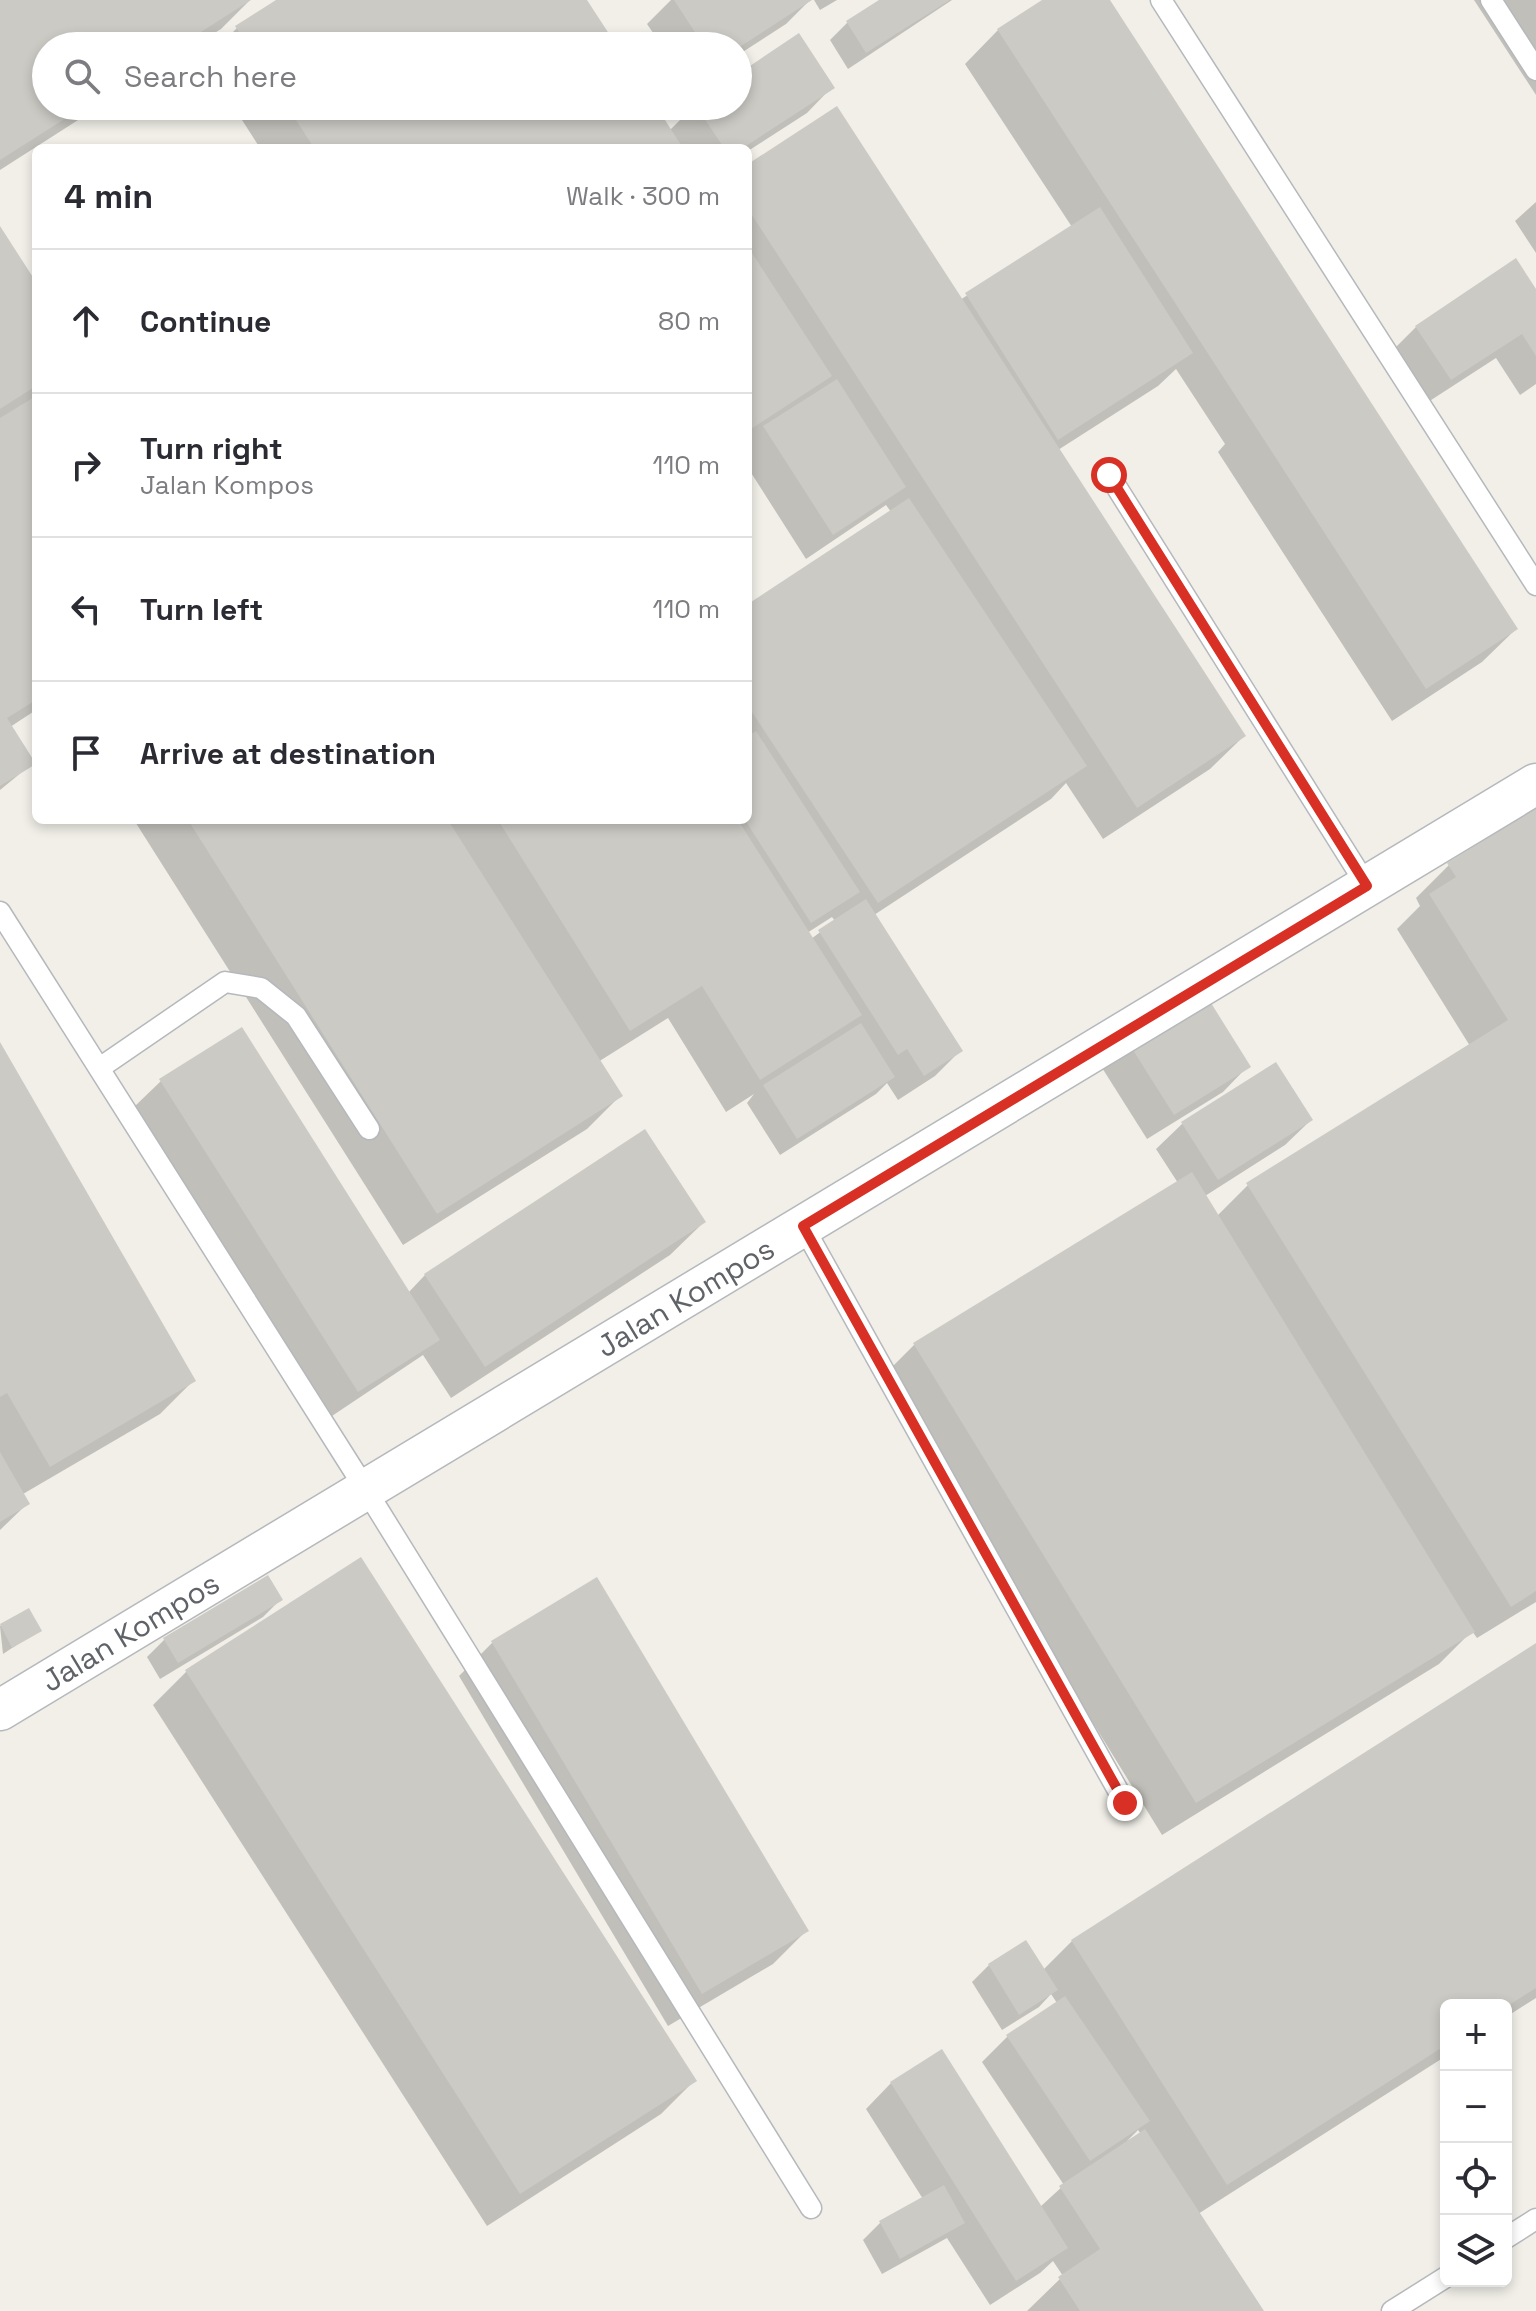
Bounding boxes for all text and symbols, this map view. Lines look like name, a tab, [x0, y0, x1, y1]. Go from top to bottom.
search box	[32, 32, 752, 120]
icon: search	[60, 54, 104, 98]
text: Search here	[124, 57, 297, 96]
text: 4 min	[64, 175, 153, 218]
text: Walk · 300 m	[566, 179, 720, 213]
icon: ahead	[64, 299, 108, 343]
text: Continue	[140, 302, 271, 341]
text: 80 m	[658, 304, 720, 338]
text: Turn right	[140, 429, 283, 468]
icon: right	[64, 443, 108, 487]
text: 110 m	[653, 448, 720, 482]
route start	[1091, 457, 1127, 493]
text: Jalan Kompos	[140, 468, 314, 502]
icon: left	[64, 587, 108, 631]
text: Turn left	[140, 590, 263, 629]
text: 110 m	[653, 592, 720, 626]
icon: arrive	[64, 731, 108, 775]
text: Arrive at destination	[140, 734, 436, 773]
street label: Jalan Kompos	[589, 1228, 781, 1365]
street label: Jalan Kompos	[34, 1563, 226, 1700]
route end	[1107, 1785, 1143, 1821]
map controls	[1440, 1999, 1512, 2287]
button: +	[1440, 1999, 1512, 2071]
button: −	[1440, 2071, 1512, 2143]
button: locate	[1440, 2143, 1512, 2215]
button: layers	[1440, 2215, 1512, 2287]

